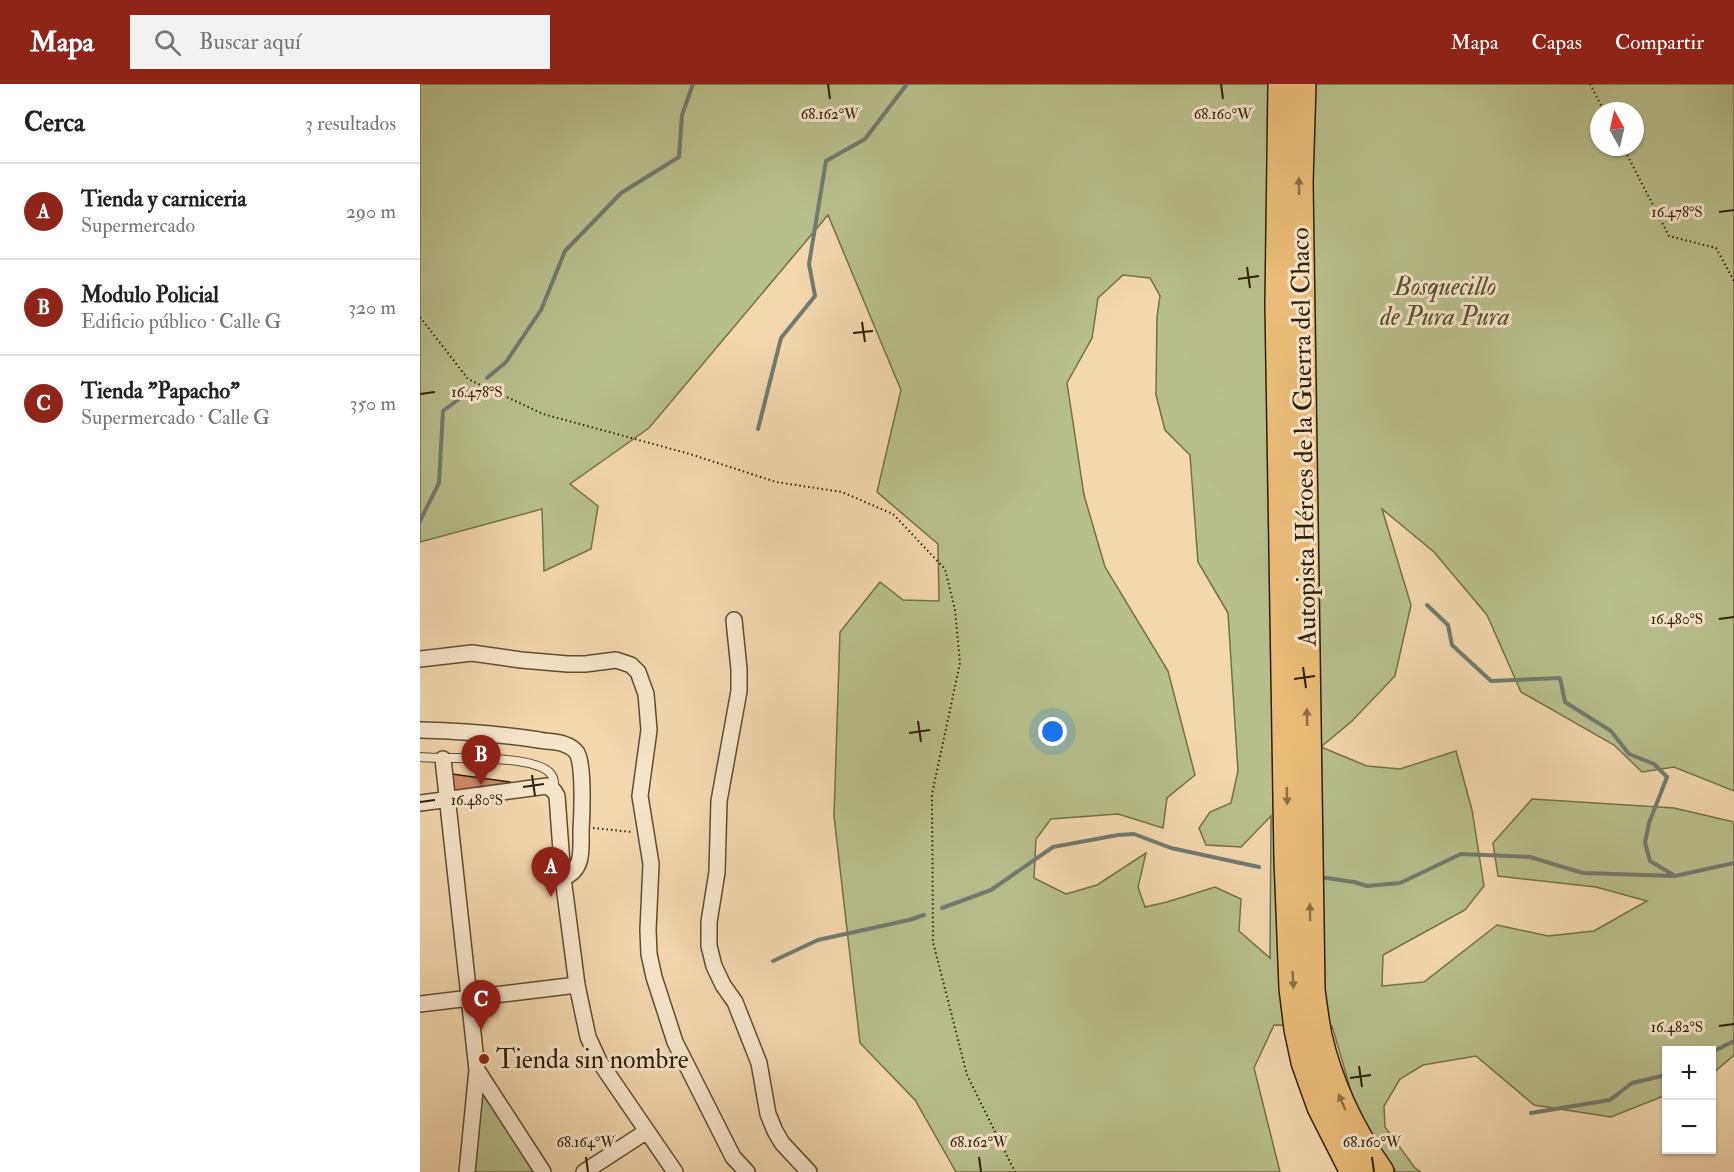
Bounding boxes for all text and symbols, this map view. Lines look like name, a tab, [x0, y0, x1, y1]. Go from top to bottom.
search box	[130, 15, 550, 69]
text: Mapa	[30, 25, 94, 60]
icon: search	[151, 26, 184, 59]
text: Buscar aquí	[199, 28, 301, 56]
text: Mapa	[1451, 29, 1499, 56]
text: Capas	[1532, 29, 1582, 56]
text: Compartir	[1615, 29, 1704, 56]
north arrow	[1590, 102, 1644, 156]
text: 68.162°W	[801, 105, 860, 124]
text: 68.160°W	[1194, 105, 1253, 124]
text: Cerca	[24, 107, 85, 139]
text: 3 resultados	[305, 111, 396, 136]
one-way arrow	[1294, 177, 1304, 196]
text: Tienda y carniceria	[81, 185, 246, 213]
text: A	[37, 199, 50, 224]
text: 290 m	[346, 199, 396, 224]
text: 16.478°S	[1651, 203, 1703, 222]
text: Supermercado	[81, 213, 195, 238]
street label: Autopista Héroes de la Guerra del Chaco	[1284, 227, 1325, 648]
park label: Bosquecillo de Pura Pura	[1379, 271, 1510, 333]
text: Modulo Policial	[81, 281, 219, 309]
text: B	[37, 295, 50, 320]
text: 320 m	[348, 295, 396, 320]
text: Edificio público · Calle G	[81, 309, 281, 334]
text: Tienda "Papacho"	[81, 377, 240, 405]
text: 16.478°S	[451, 383, 503, 402]
text: C	[36, 391, 51, 416]
text: 350 m	[350, 391, 396, 416]
text: Supermercado · Calle G	[81, 405, 270, 430]
text: 16.480°S	[1651, 610, 1703, 629]
one-way arrow	[1302, 708, 1311, 727]
your location	[1038, 717, 1067, 746]
pin: B	[462, 736, 500, 785]
one-way arrow	[1282, 787, 1292, 806]
text: 16.480°S	[451, 791, 503, 810]
pin: A	[532, 848, 570, 897]
one-way arrow	[1305, 903, 1314, 922]
one-way arrow	[1288, 971, 1297, 990]
pin: C	[462, 980, 500, 1030]
text: 16.482°S	[1651, 1018, 1703, 1037]
place label: Tienda sin nombre	[496, 1044, 689, 1076]
map controls	[1662, 1046, 1716, 1154]
button: +	[1662, 1046, 1716, 1100]
marker: Tienda sin nombre	[477, 1052, 491, 1066]
one-way arrow	[1337, 1093, 1347, 1111]
button: −	[1662, 1100, 1716, 1154]
text: 68.164°W	[557, 1133, 616, 1152]
text: 68.162°W	[950, 1133, 1009, 1152]
text: 68.160°W	[1343, 1133, 1402, 1152]

